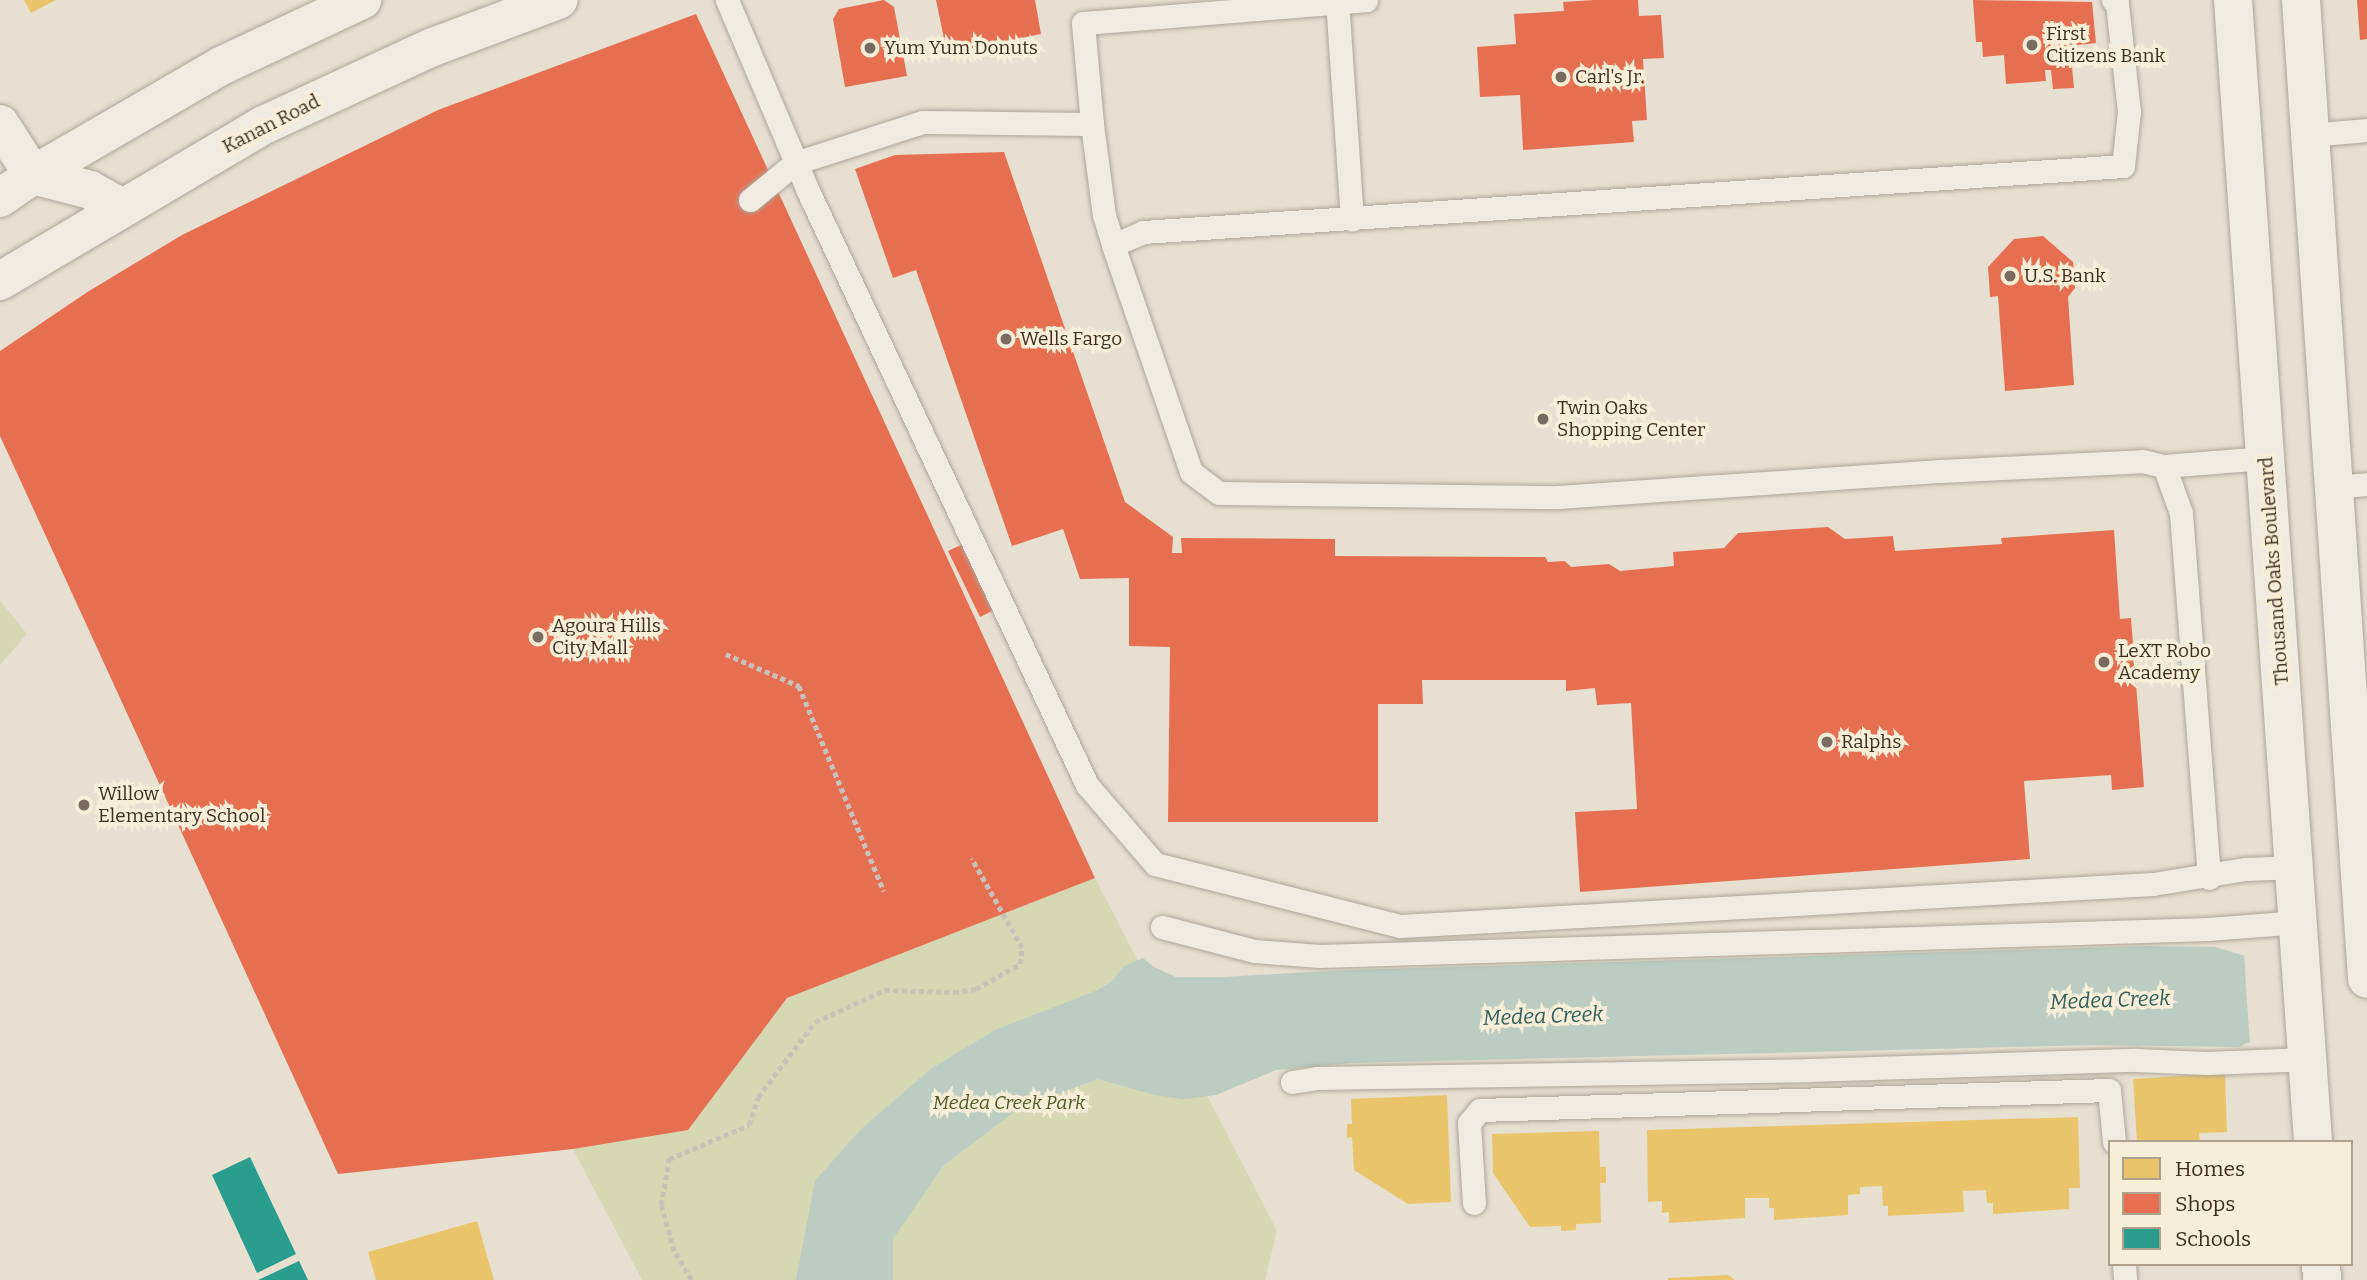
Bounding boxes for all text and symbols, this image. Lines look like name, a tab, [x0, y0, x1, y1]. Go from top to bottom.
place label: First Citizens Bank	[2046, 23, 2165, 67]
place label: Yum Yum Donuts	[884, 37, 1038, 59]
marker: First Citizens Bank	[2024, 37, 2040, 53]
marker: Yum Yum Donuts	[862, 40, 878, 56]
place label: Carl's Jr.	[1575, 66, 1644, 88]
marker: Carl's Jr.	[1553, 69, 1569, 85]
street label: Kanan Road	[219, 90, 323, 158]
place label: U.S. Bank	[2024, 265, 2106, 287]
marker: U.S. Bank	[2002, 268, 2018, 284]
place label: Wells Fargo	[1020, 328, 1122, 350]
marker: Wells Fargo	[998, 331, 1014, 347]
place label: Twin Oaks Shopping Center	[1557, 397, 1705, 441]
marker: Twin Oaks Shopping Center	[1535, 411, 1551, 427]
street label: Thousand Oaks Boulevard	[2255, 456, 2293, 686]
place label: Agoura Hills City Mall	[552, 615, 661, 659]
marker: Agoura Hills City Mall	[530, 629, 546, 645]
place label: LeXT Robo Academy	[2118, 640, 2211, 684]
marker: LeXT Robo Academy	[2096, 654, 2112, 670]
place label: Ralphs	[1841, 731, 1901, 753]
marker: Ralphs	[1819, 734, 1835, 750]
place label: Willow Elementary School	[98, 783, 265, 827]
marker: Willow Elementary School	[76, 797, 92, 813]
water label: Medea Creek	[2049, 985, 2171, 1015]
water label: Medea Creek	[1482, 1001, 1604, 1031]
park label: Medea Creek Park	[933, 1092, 1085, 1114]
legend	[2108, 1140, 2353, 1266]
text: Homes	[2175, 1156, 2245, 1182]
text: Shops	[2175, 1191, 2235, 1217]
text: Schools	[2175, 1226, 2251, 1252]

